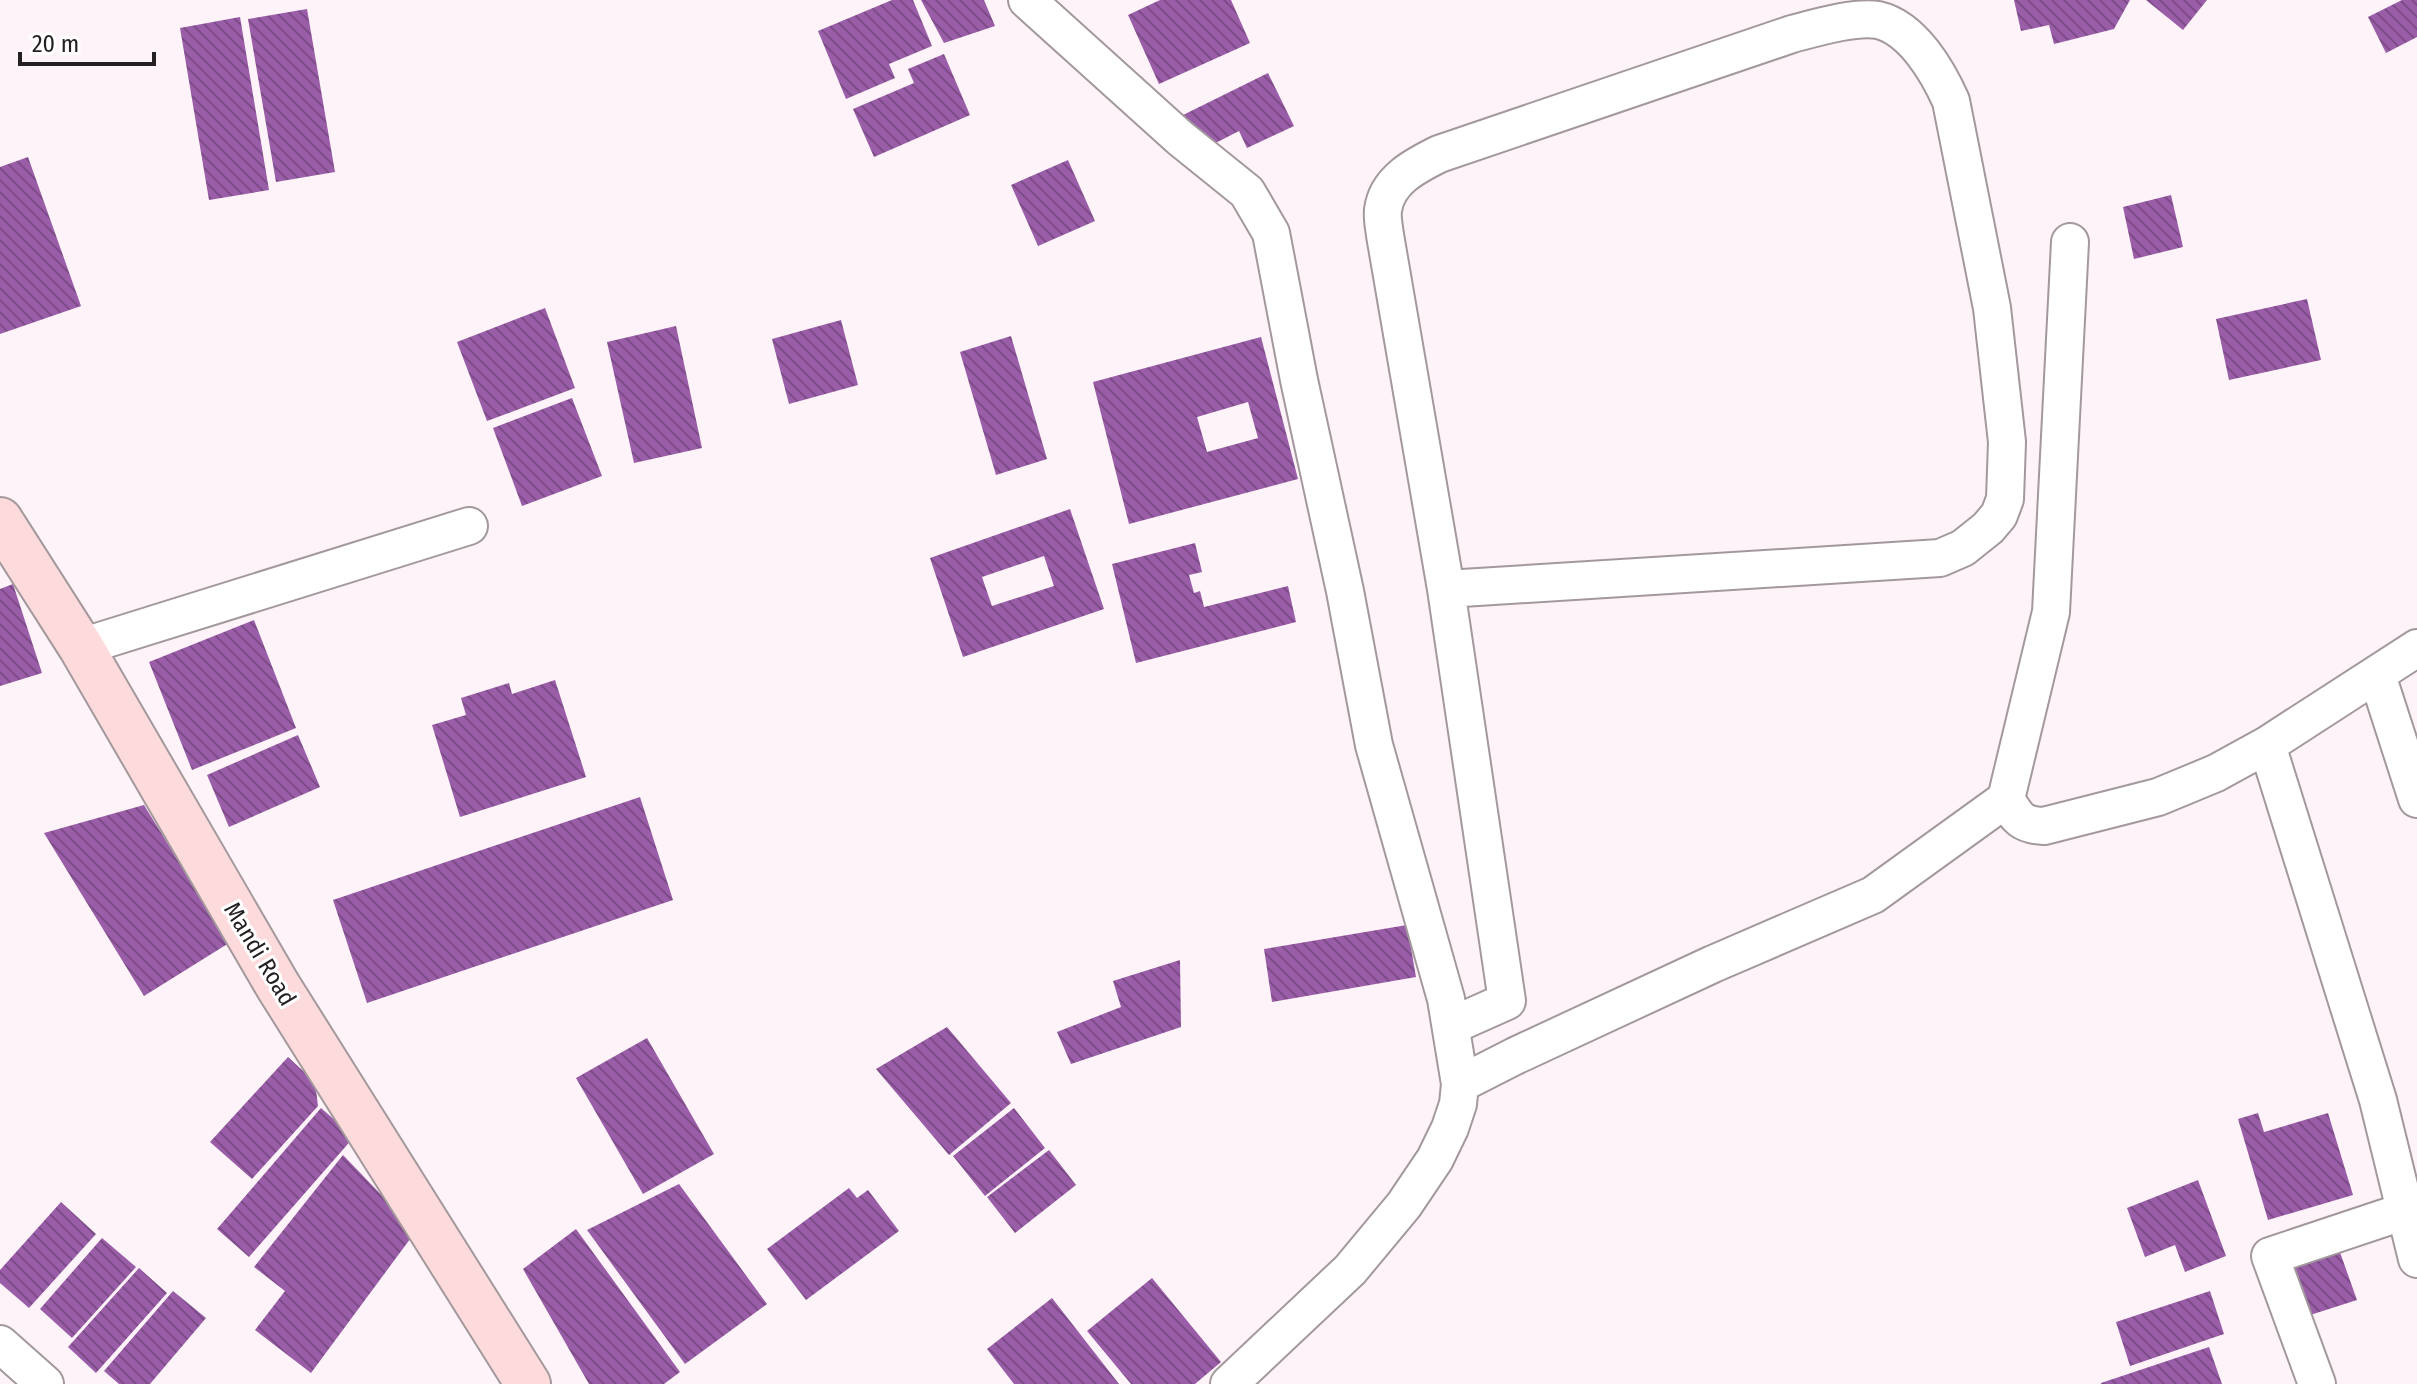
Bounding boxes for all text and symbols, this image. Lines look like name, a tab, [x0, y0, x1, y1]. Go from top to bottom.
scale bar	[20, 16, 154, 66]
text: 20 m	[32, 30, 79, 58]
street label: Mandi Road	[218, 897, 302, 1011]

